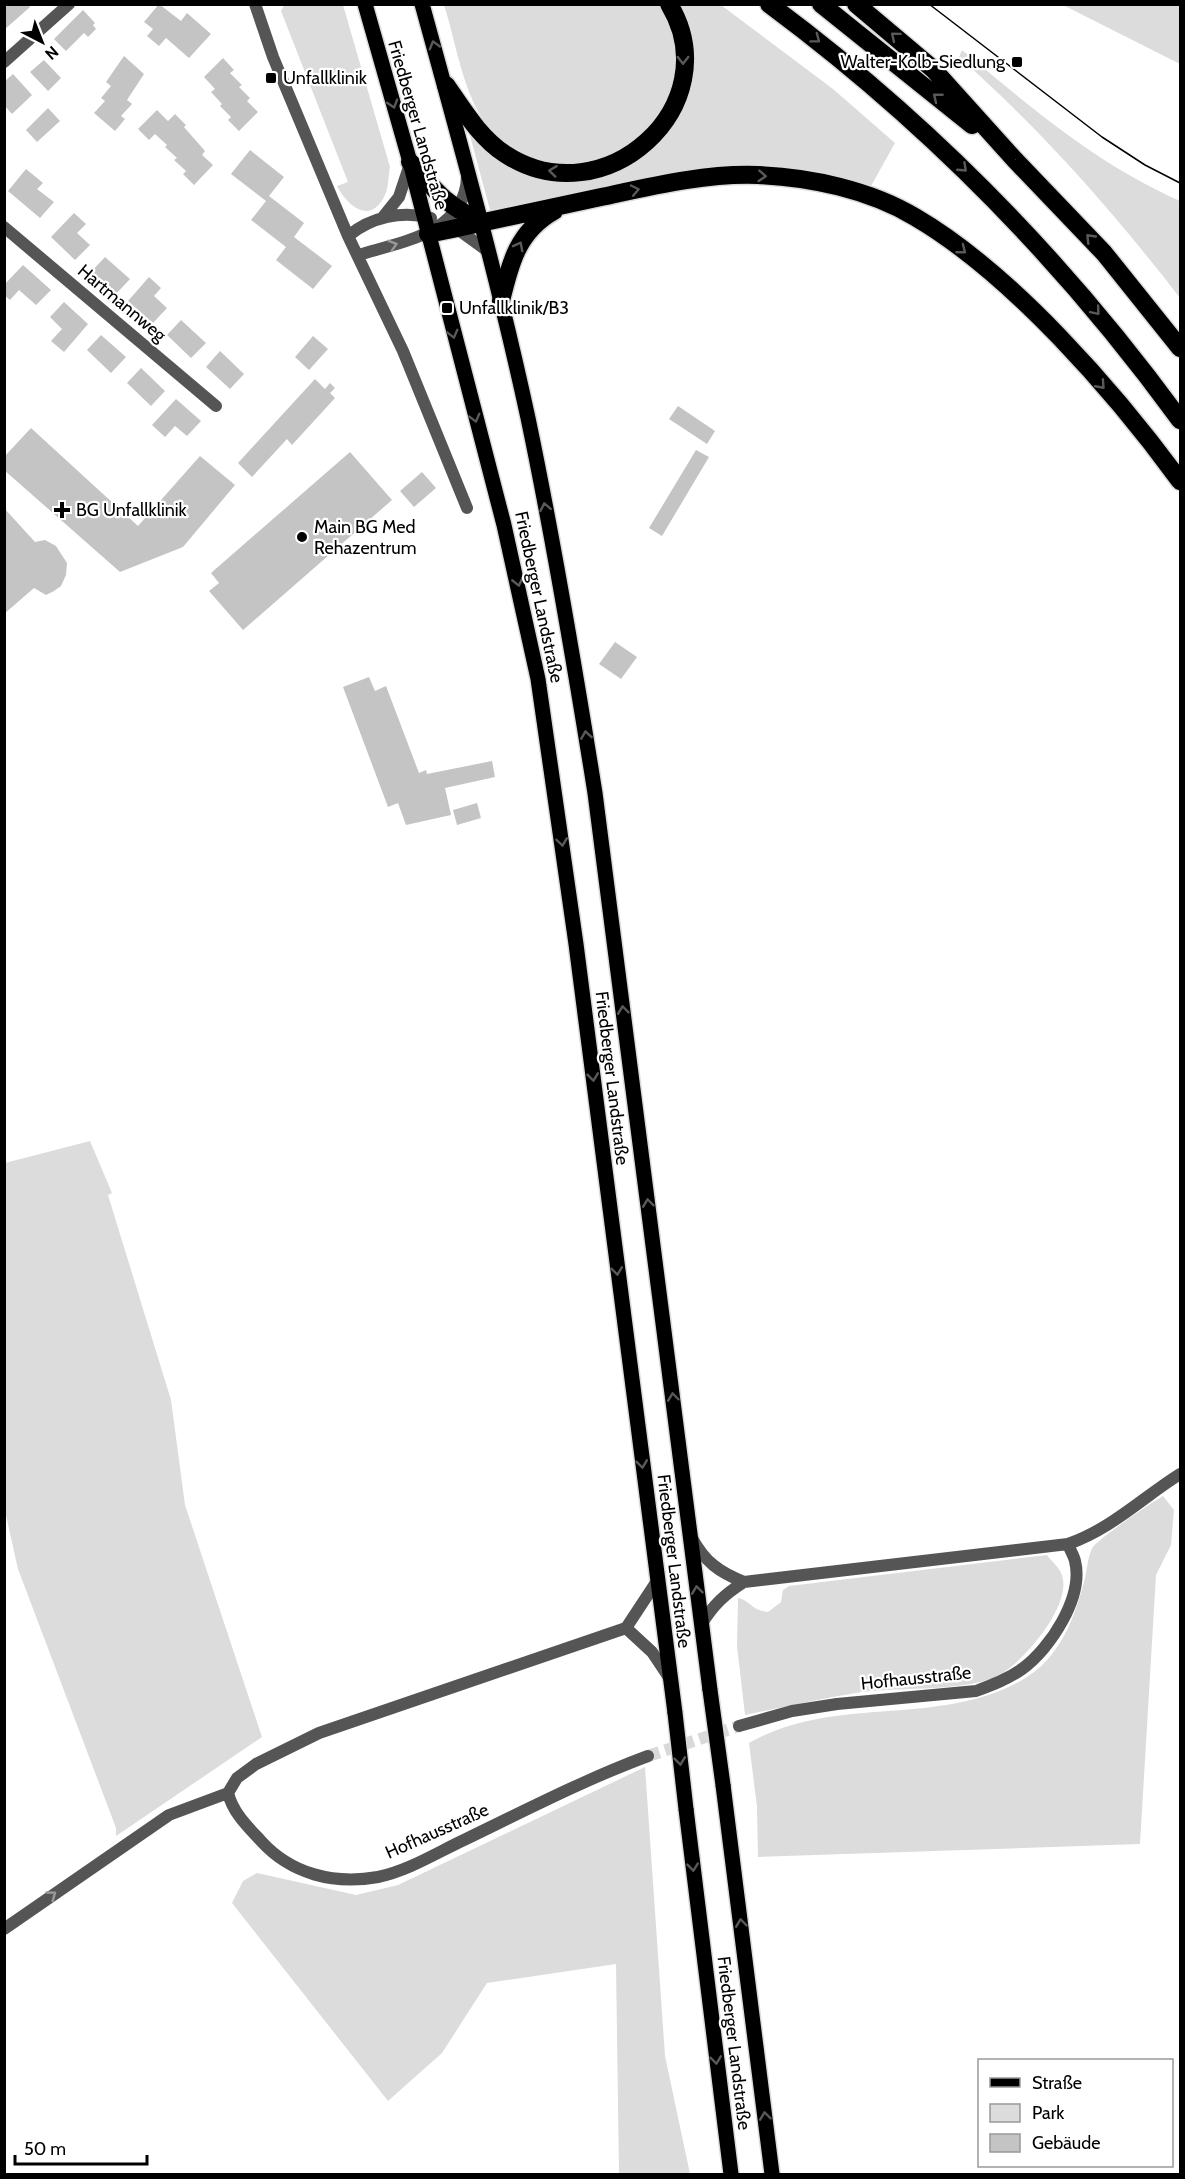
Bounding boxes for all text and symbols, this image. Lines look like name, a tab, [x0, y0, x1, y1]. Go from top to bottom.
north arrow	[12, 12, 72, 72]
one-way arrow	[810, 32, 821, 43]
one-way arrow	[891, 32, 902, 43]
street label: Friedberger Landstraße	[383, 38, 453, 212]
one-way arrow	[429, 40, 441, 51]
text: N	[41, 42, 62, 64]
place label: Walter-Kolb-Siedlung	[841, 51, 1006, 73]
marker: Walter-Kolb-Siedlung	[1010, 55, 1024, 69]
one-way arrow	[677, 56, 689, 65]
place label: Unfallklinik	[283, 67, 368, 89]
marker: Unfallklinik	[264, 71, 278, 85]
one-way arrow	[933, 93, 944, 104]
one-way arrow	[386, 98, 398, 109]
one-way arrow	[956, 161, 967, 172]
one-way arrow	[548, 166, 557, 178]
one-way arrow	[758, 169, 767, 182]
one-way arrow	[629, 184, 639, 197]
one-way arrow	[1086, 234, 1097, 245]
one-way arrow	[387, 240, 398, 252]
one-way arrow	[512, 241, 523, 252]
one-way arrow	[955, 242, 966, 253]
street label: Hartmannweg	[73, 260, 171, 347]
place label: Unfallklinik/B3	[459, 297, 569, 319]
marker: Unfallklinik/B3	[440, 301, 454, 315]
one-way arrow	[1088, 304, 1099, 315]
one-way arrow	[446, 328, 458, 339]
one-way arrow	[1094, 379, 1105, 389]
one-way arrow	[468, 412, 480, 423]
place label: BG Unfallklinik	[76, 499, 188, 521]
marker: BG Unfallklinik	[53, 501, 71, 519]
one-way arrow	[539, 502, 552, 512]
street label: Friedberger Landstraße	[510, 509, 568, 685]
place label: Main BG Med Rehazentrum	[314, 516, 417, 559]
marker: Main BG Med Rehazentrum	[295, 530, 309, 544]
one-way arrow	[510, 576, 523, 586]
one-way arrow	[580, 731, 593, 741]
one-way arrow	[555, 838, 568, 847]
street label: Friedberger Landstraße	[590, 990, 634, 1166]
one-way arrow	[618, 1005, 630, 1015]
one-way arrow	[586, 1073, 598, 1082]
one-way arrow	[643, 1199, 655, 1208]
one-way arrow	[611, 1266, 623, 1275]
one-way arrow	[668, 1392, 680, 1401]
one-way arrow	[635, 1460, 648, 1469]
street label: Friedberger Landstraße	[652, 1473, 696, 1649]
one-way arrow	[692, 1586, 704, 1595]
street label: Hofhausstraße	[860, 1661, 972, 1695]
one-way arrow	[674, 1756, 686, 1765]
street label: Hofhausstraße	[382, 1798, 492, 1864]
one-way arrow	[686, 1862, 699, 1871]
one-way arrow	[46, 1891, 57, 1902]
one-way arrow	[735, 1918, 748, 1927]
street label: Friedberger Landstraße	[712, 1955, 756, 2131]
one-way arrow	[709, 2056, 722, 2065]
legend	[978, 2059, 1173, 2167]
text: Straße	[1032, 2072, 1082, 2094]
text: Park	[1032, 2102, 1065, 2124]
one-way arrow	[759, 2112, 772, 2121]
scale bar	[15, 2128, 147, 2166]
text: Gebäude	[1032, 2132, 1101, 2154]
text: 50 m	[24, 2138, 66, 2160]

